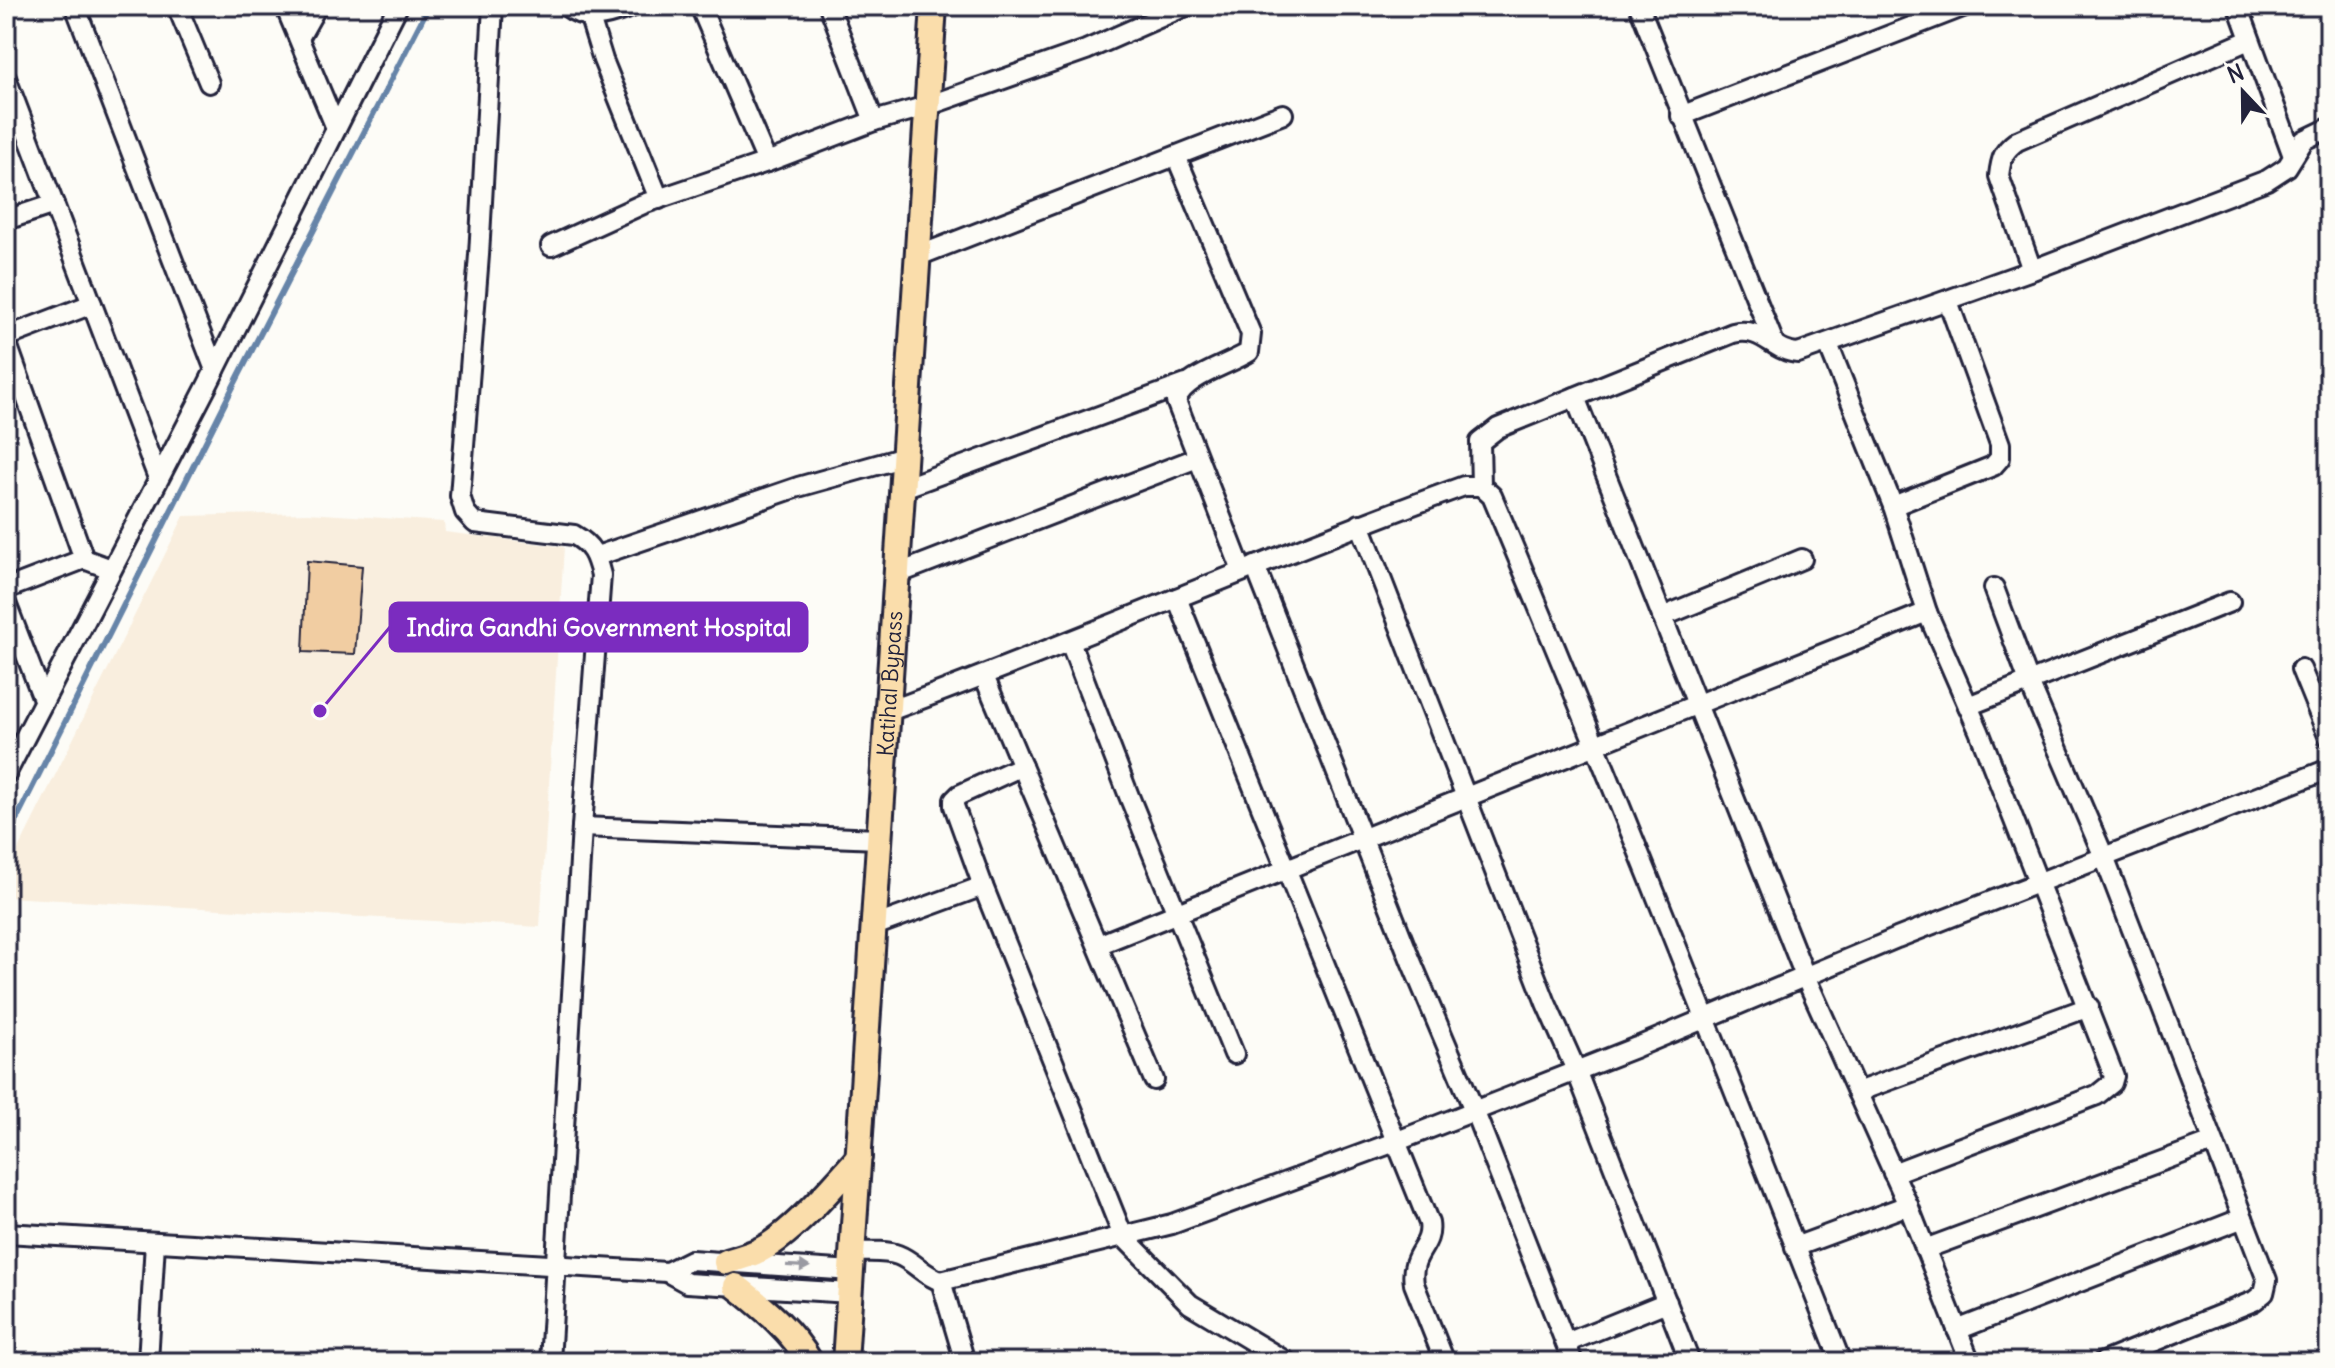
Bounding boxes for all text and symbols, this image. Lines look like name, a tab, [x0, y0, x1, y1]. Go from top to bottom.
north arrow	[2203, 52, 2283, 132]
text: N	[2223, 58, 2248, 89]
callout: Indira Gandhi Government Hospital	[390, 603, 807, 651]
street label: Katihal Bypass	[871, 610, 908, 757]
text: Indira Gandhi Government Hospital	[406, 612, 792, 642]
one-way arrow	[785, 1260, 810, 1273]

